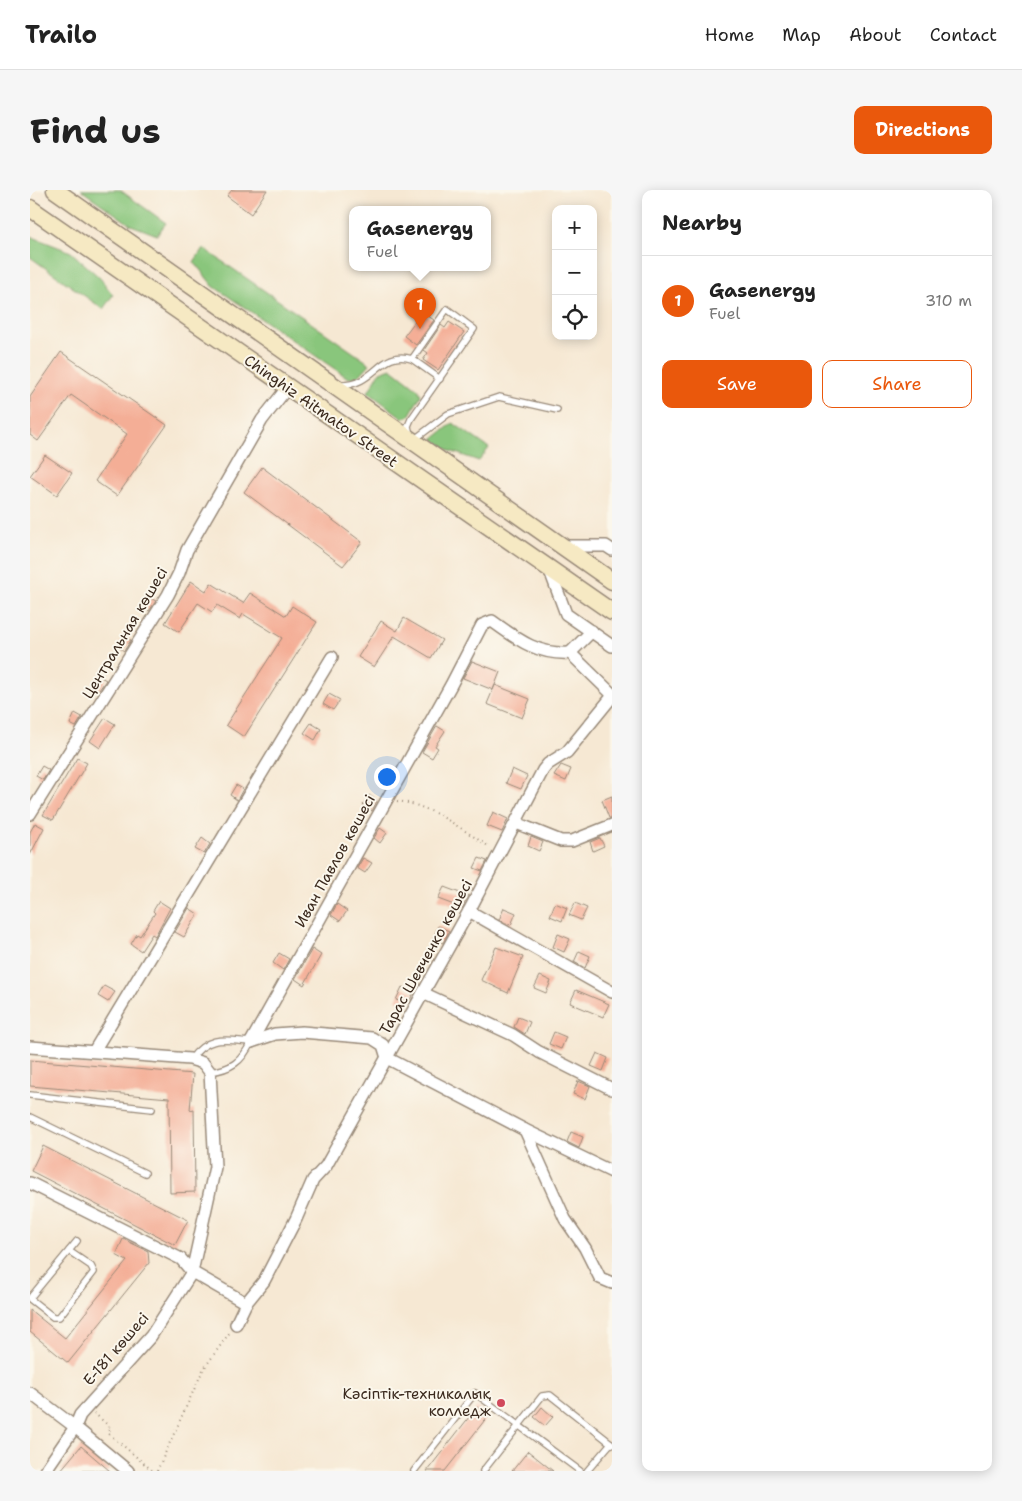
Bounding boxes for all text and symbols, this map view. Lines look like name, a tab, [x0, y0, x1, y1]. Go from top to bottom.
text: Trailo	[25, 19, 97, 51]
text: Home	[705, 23, 754, 47]
text: Map	[782, 23, 821, 47]
text: About	[849, 23, 902, 47]
text: Contact	[930, 23, 997, 47]
button: Directions	[854, 106, 992, 154]
text: Find us	[30, 107, 161, 154]
map controls	[552, 205, 597, 340]
button: +	[552, 205, 597, 250]
popup	[349, 206, 491, 271]
text: Nearby	[662, 209, 742, 237]
text: Gasenergy	[367, 216, 473, 241]
text: Fuel	[367, 241, 398, 262]
button: −	[552, 250, 597, 295]
text: Gasenergy	[709, 278, 816, 303]
pin: 1	[404, 288, 436, 329]
text: 1	[674, 290, 682, 311]
text: 310 m	[925, 290, 972, 311]
button: locate	[552, 295, 597, 340]
text: Fuel	[709, 303, 740, 324]
street label: Chinghiz Aitmatov Street	[240, 350, 402, 472]
button: Save	[662, 360, 812, 408]
button: Share	[822, 360, 972, 408]
street label: Центральная көшесі	[78, 563, 172, 703]
your location	[374, 764, 400, 790]
street label: Иван Павлов көшесі	[290, 791, 380, 931]
street label: Тарас Шевченко көшесі	[375, 876, 477, 1038]
street label: Е-181 көшесі	[79, 1308, 153, 1390]
place label: Кәсіптік-техникалық колледж	[343, 1384, 492, 1421]
marker: Кәсіптік-техникалық колледж	[495, 1397, 507, 1409]

